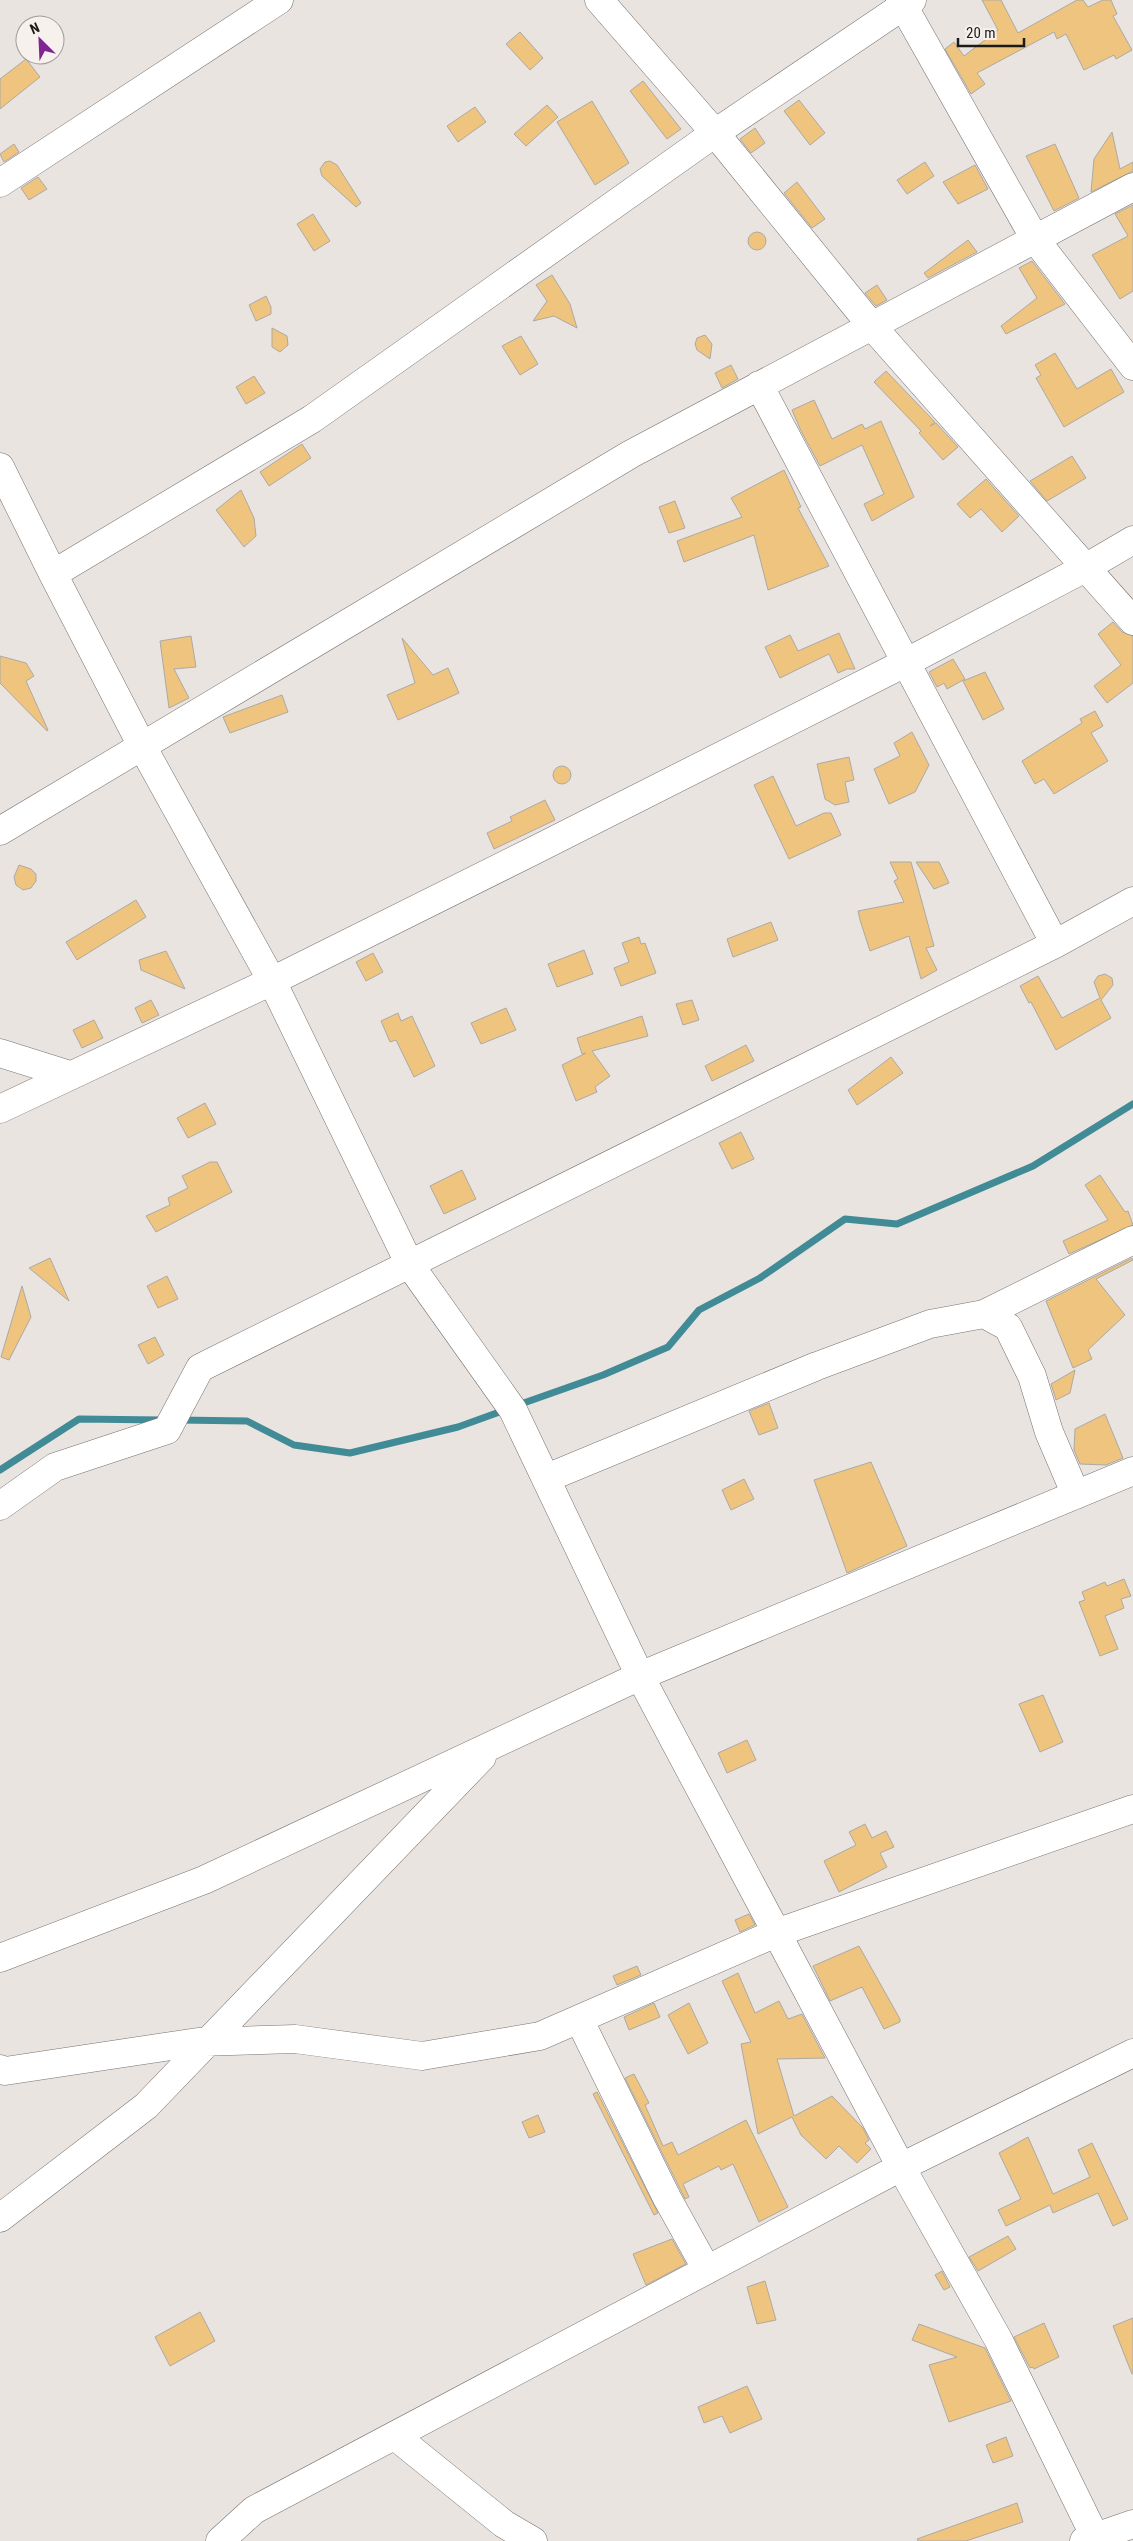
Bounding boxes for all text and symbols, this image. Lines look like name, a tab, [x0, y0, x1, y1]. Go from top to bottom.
north arrow	[15, 15, 65, 65]
scale bar	[958, 15, 1024, 47]
text: N	[28, 19, 42, 37]
text: 20 m	[966, 24, 996, 42]

